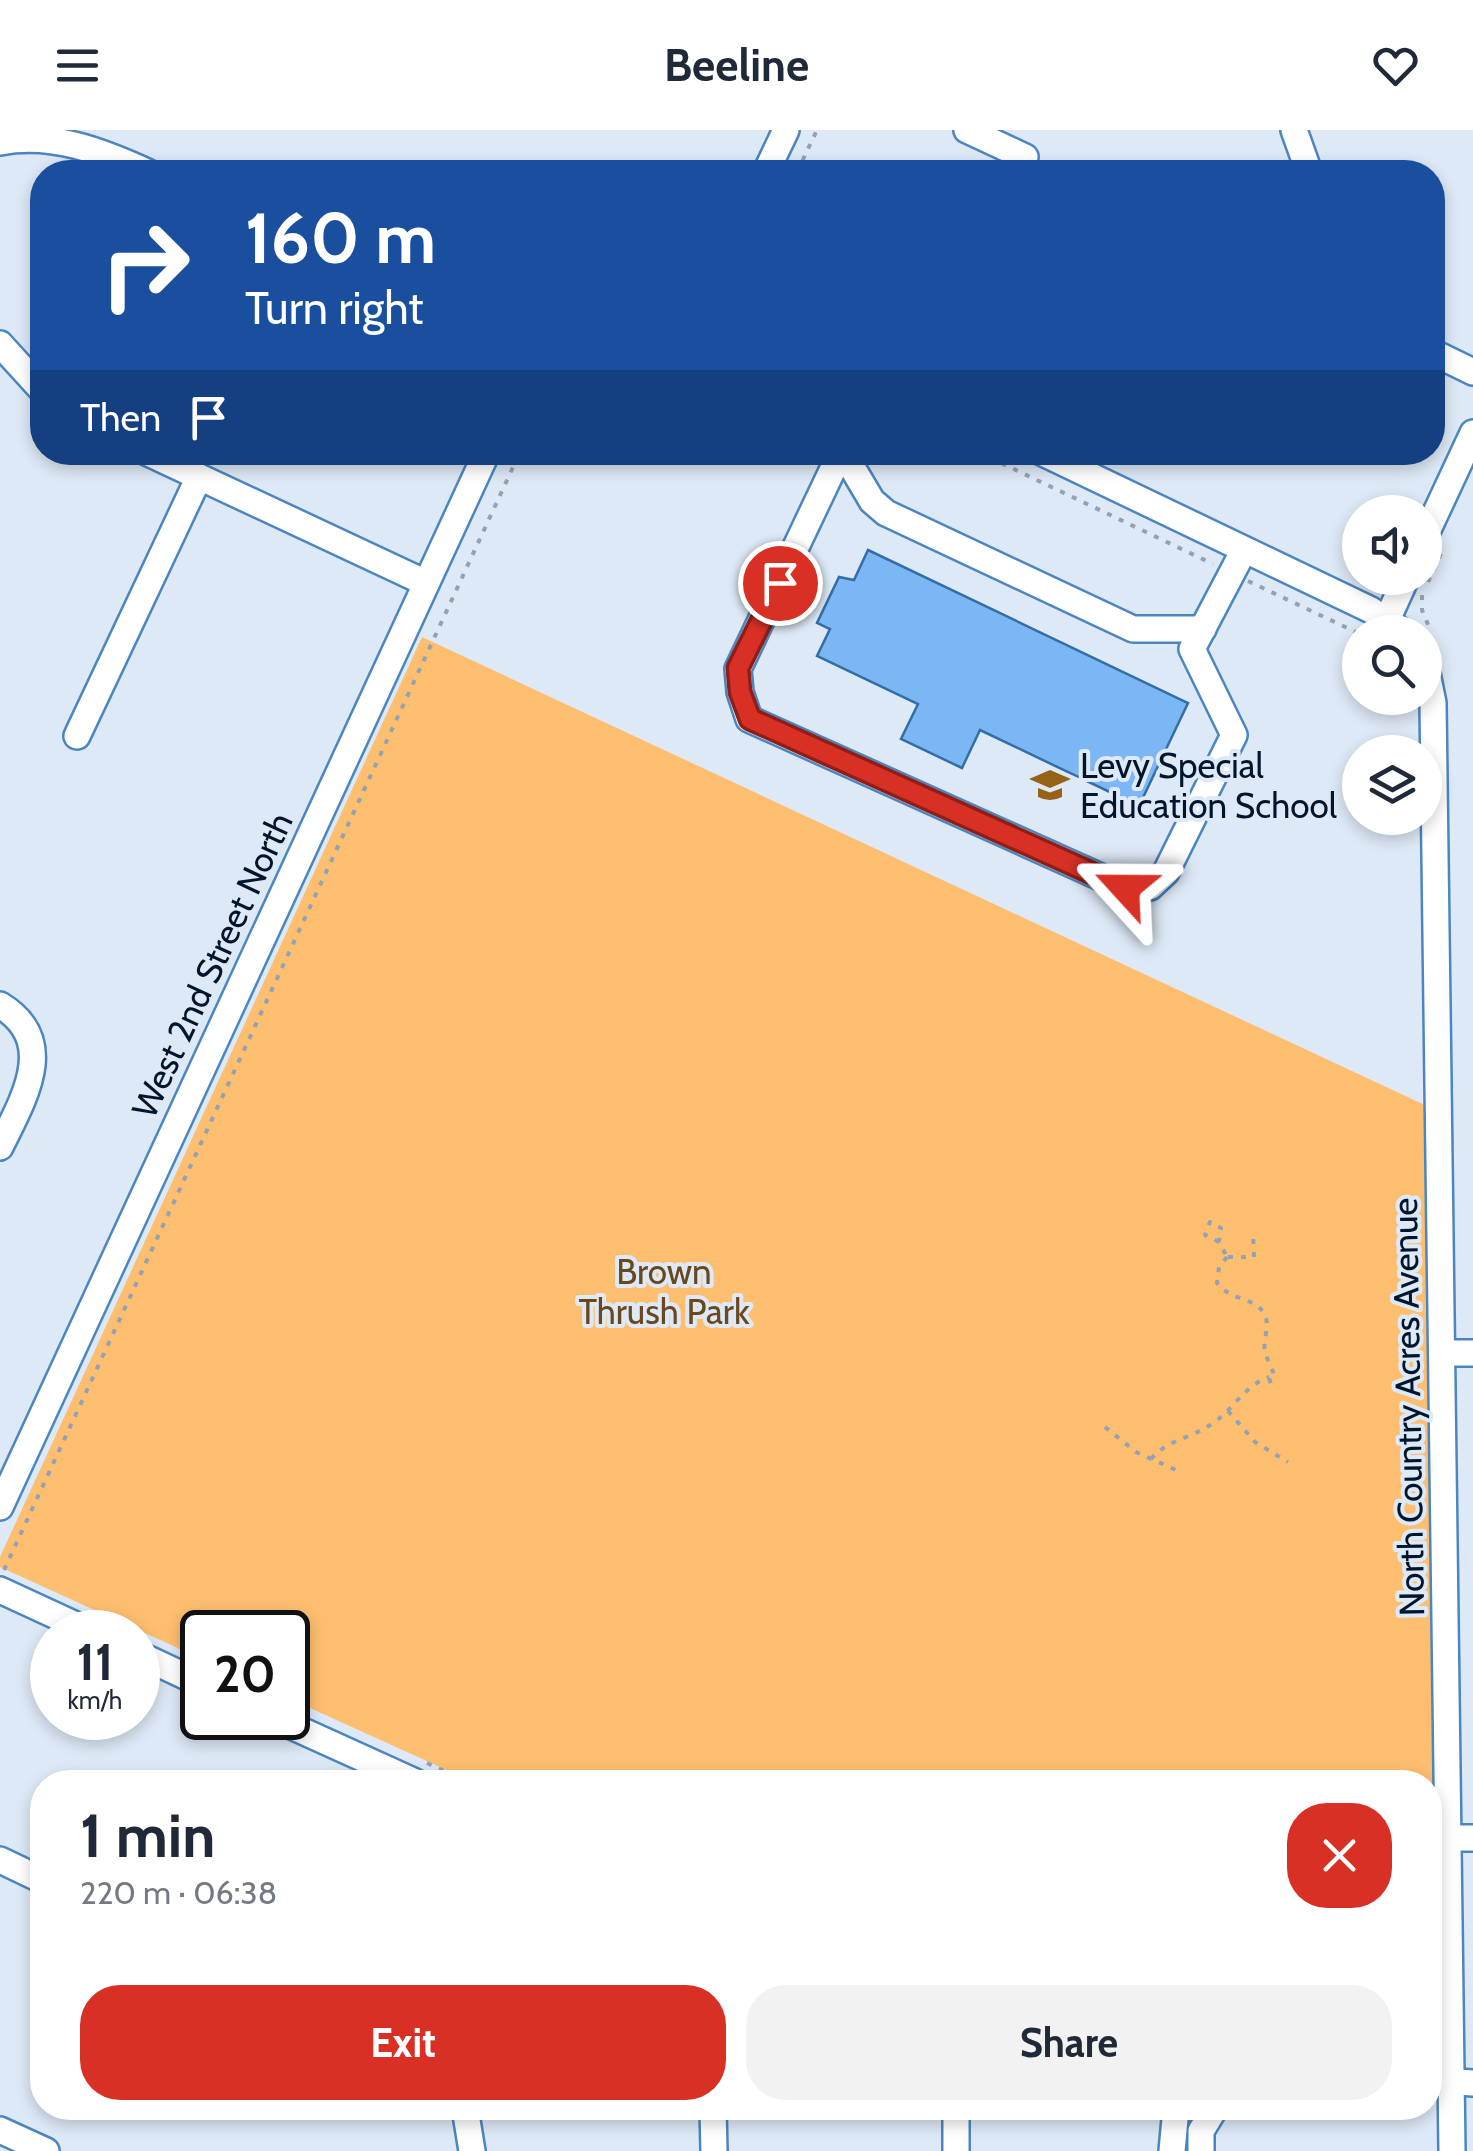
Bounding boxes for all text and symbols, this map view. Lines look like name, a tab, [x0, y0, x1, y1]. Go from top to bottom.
icon: menu	[50, 38, 105, 93]
text: Beeline	[664, 38, 809, 92]
icon: heart	[1368, 38, 1423, 93]
text: 160 m	[245, 195, 436, 281]
icon: right	[80, 200, 210, 330]
text: Turn right	[245, 281, 424, 335]
icon: arrive	[181, 390, 236, 445]
text: Then	[80, 394, 161, 441]
map controls	[1342, 495, 1442, 835]
button: sound	[1342, 495, 1442, 595]
pin	[738, 541, 823, 626]
icon: arrive	[753, 556, 808, 611]
button: search	[1342, 615, 1442, 715]
button: layers	[1342, 735, 1442, 835]
place label: Levy Special Education School	[1080, 744, 1338, 827]
school or university icon: Levy Special Education School	[1029, 764, 1071, 806]
street label: West 2nd Street North	[122, 805, 302, 1125]
position arrow	[1073, 836, 1177, 940]
street label: North Country Acres Avenue	[1383, 1197, 1433, 1617]
park label: Brown Thrush Park	[578, 1250, 750, 1333]
speed limit sign: 20	[180, 1610, 310, 1740]
text: 11	[77, 1632, 113, 1693]
text: km/h	[68, 1685, 122, 1715]
text: 1 min	[80, 1799, 215, 1872]
button: close	[1287, 1803, 1392, 1908]
text: 220 m · 06:38	[80, 1873, 277, 1912]
button: Exit	[80, 1985, 726, 2100]
button: Share	[746, 1985, 1392, 2100]

